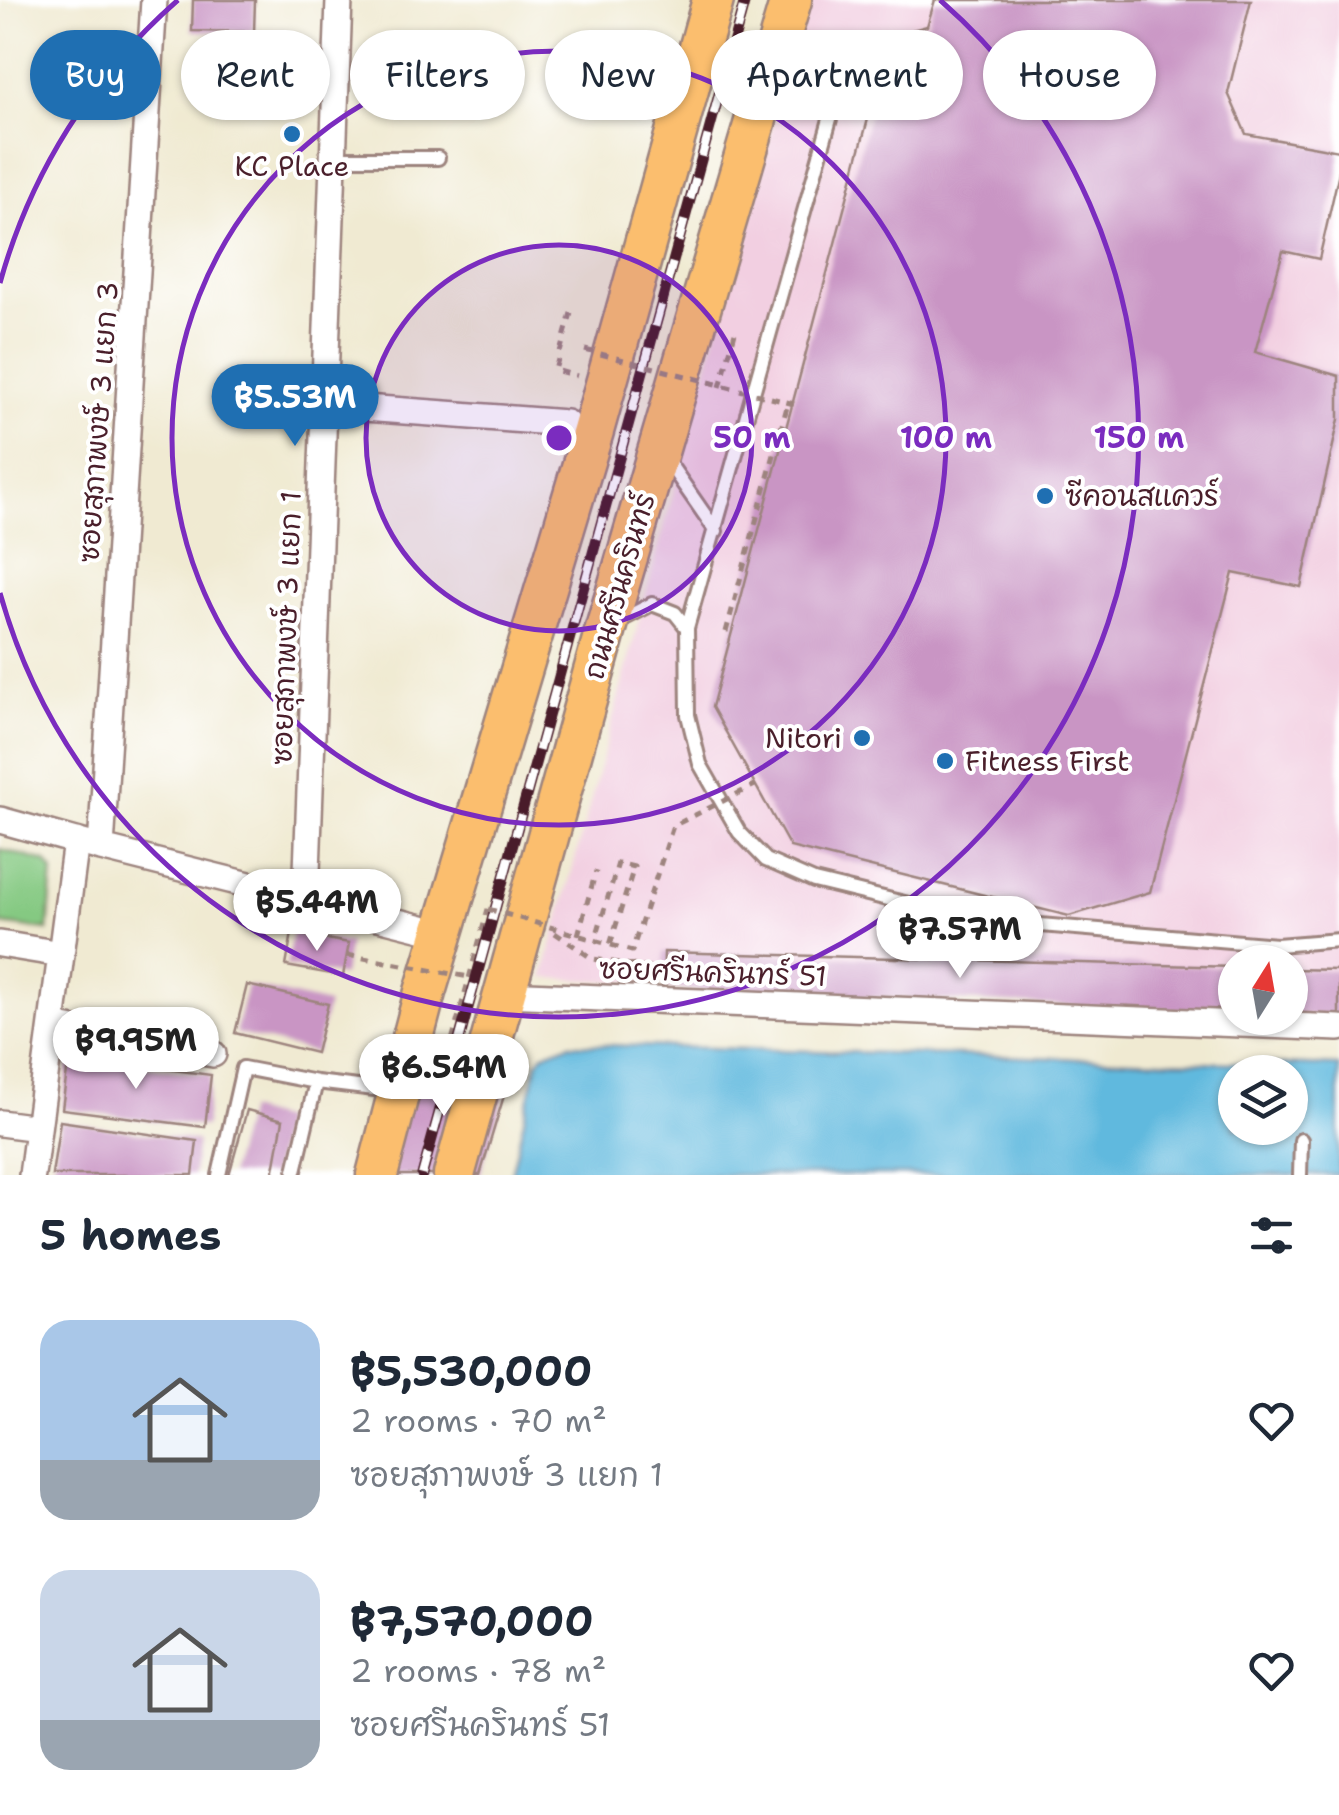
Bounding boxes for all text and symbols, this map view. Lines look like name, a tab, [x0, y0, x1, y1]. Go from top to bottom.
chip: Buy	[30, 30, 161, 120]
chip: Rent	[181, 30, 330, 120]
chip: Filters	[350, 30, 525, 120]
chip: New	[545, 30, 691, 120]
chip: Apartment	[711, 30, 963, 120]
chip: House	[983, 30, 1156, 120]
marker: KC Place	[281, 123, 303, 145]
place label: KC Place	[235, 147, 349, 185]
street label: ซอยสุภาพงษ์ 3 แยก 3	[69, 280, 129, 564]
pin: ฿5.53M	[214, 364, 376, 449]
text: ฿5.53M	[234, 375, 356, 418]
text: 50 m	[713, 417, 791, 458]
text: 100 m	[900, 417, 992, 458]
text: 150 m	[1094, 417, 1184, 458]
centre of rings	[541, 420, 577, 456]
place label: ซีคอนสแควร์	[1065, 477, 1219, 515]
marker: ซีคอนสแควร์	[1034, 485, 1056, 507]
street label: ถนนศรีนครินทร์	[574, 488, 664, 683]
street label: ซอยสุภาพงษ์ 3 แยก 1	[262, 490, 312, 766]
place label: Nitori	[765, 719, 842, 757]
marker: Nitori	[851, 727, 873, 749]
place label: Fitness First	[965, 742, 1129, 780]
marker: Fitness First	[934, 750, 956, 772]
pin: ฿5.44M	[236, 869, 398, 954]
text: ฿5.44M	[255, 880, 379, 923]
pin: ฿7.57M	[879, 896, 1041, 981]
text: ฿7.57M	[898, 907, 1022, 950]
north arrow	[1218, 945, 1308, 1035]
map controls	[1218, 945, 1308, 1145]
street label: ซอยศรีนครินทร์ 51	[598, 949, 828, 995]
pin: ฿9.95M	[55, 1007, 217, 1092]
text: ฿9.95M	[75, 1018, 197, 1061]
pin: ฿6.54M	[363, 1034, 525, 1119]
text: ฿6.54M	[381, 1045, 507, 1088]
button: layers	[1218, 1055, 1308, 1145]
text: 5 homes	[40, 1207, 221, 1263]
icon: filters	[1244, 1208, 1299, 1263]
text: ฿5,530,000	[350, 1343, 592, 1399]
icon: home	[120, 1360, 240, 1480]
icon: heart	[1244, 1393, 1299, 1448]
text: 2 rooms · 70 m²	[350, 1399, 607, 1442]
text: ซอยสุภาพงษ์ 3 แยก 1	[350, 1453, 663, 1496]
text: ฿7,570,000	[350, 1593, 594, 1649]
icon: home	[120, 1610, 240, 1730]
icon: heart	[1244, 1643, 1299, 1698]
text: 2 rooms · 78 m²	[350, 1649, 606, 1692]
text: ซอยศรีนครินทร์ 51	[350, 1703, 610, 1746]

